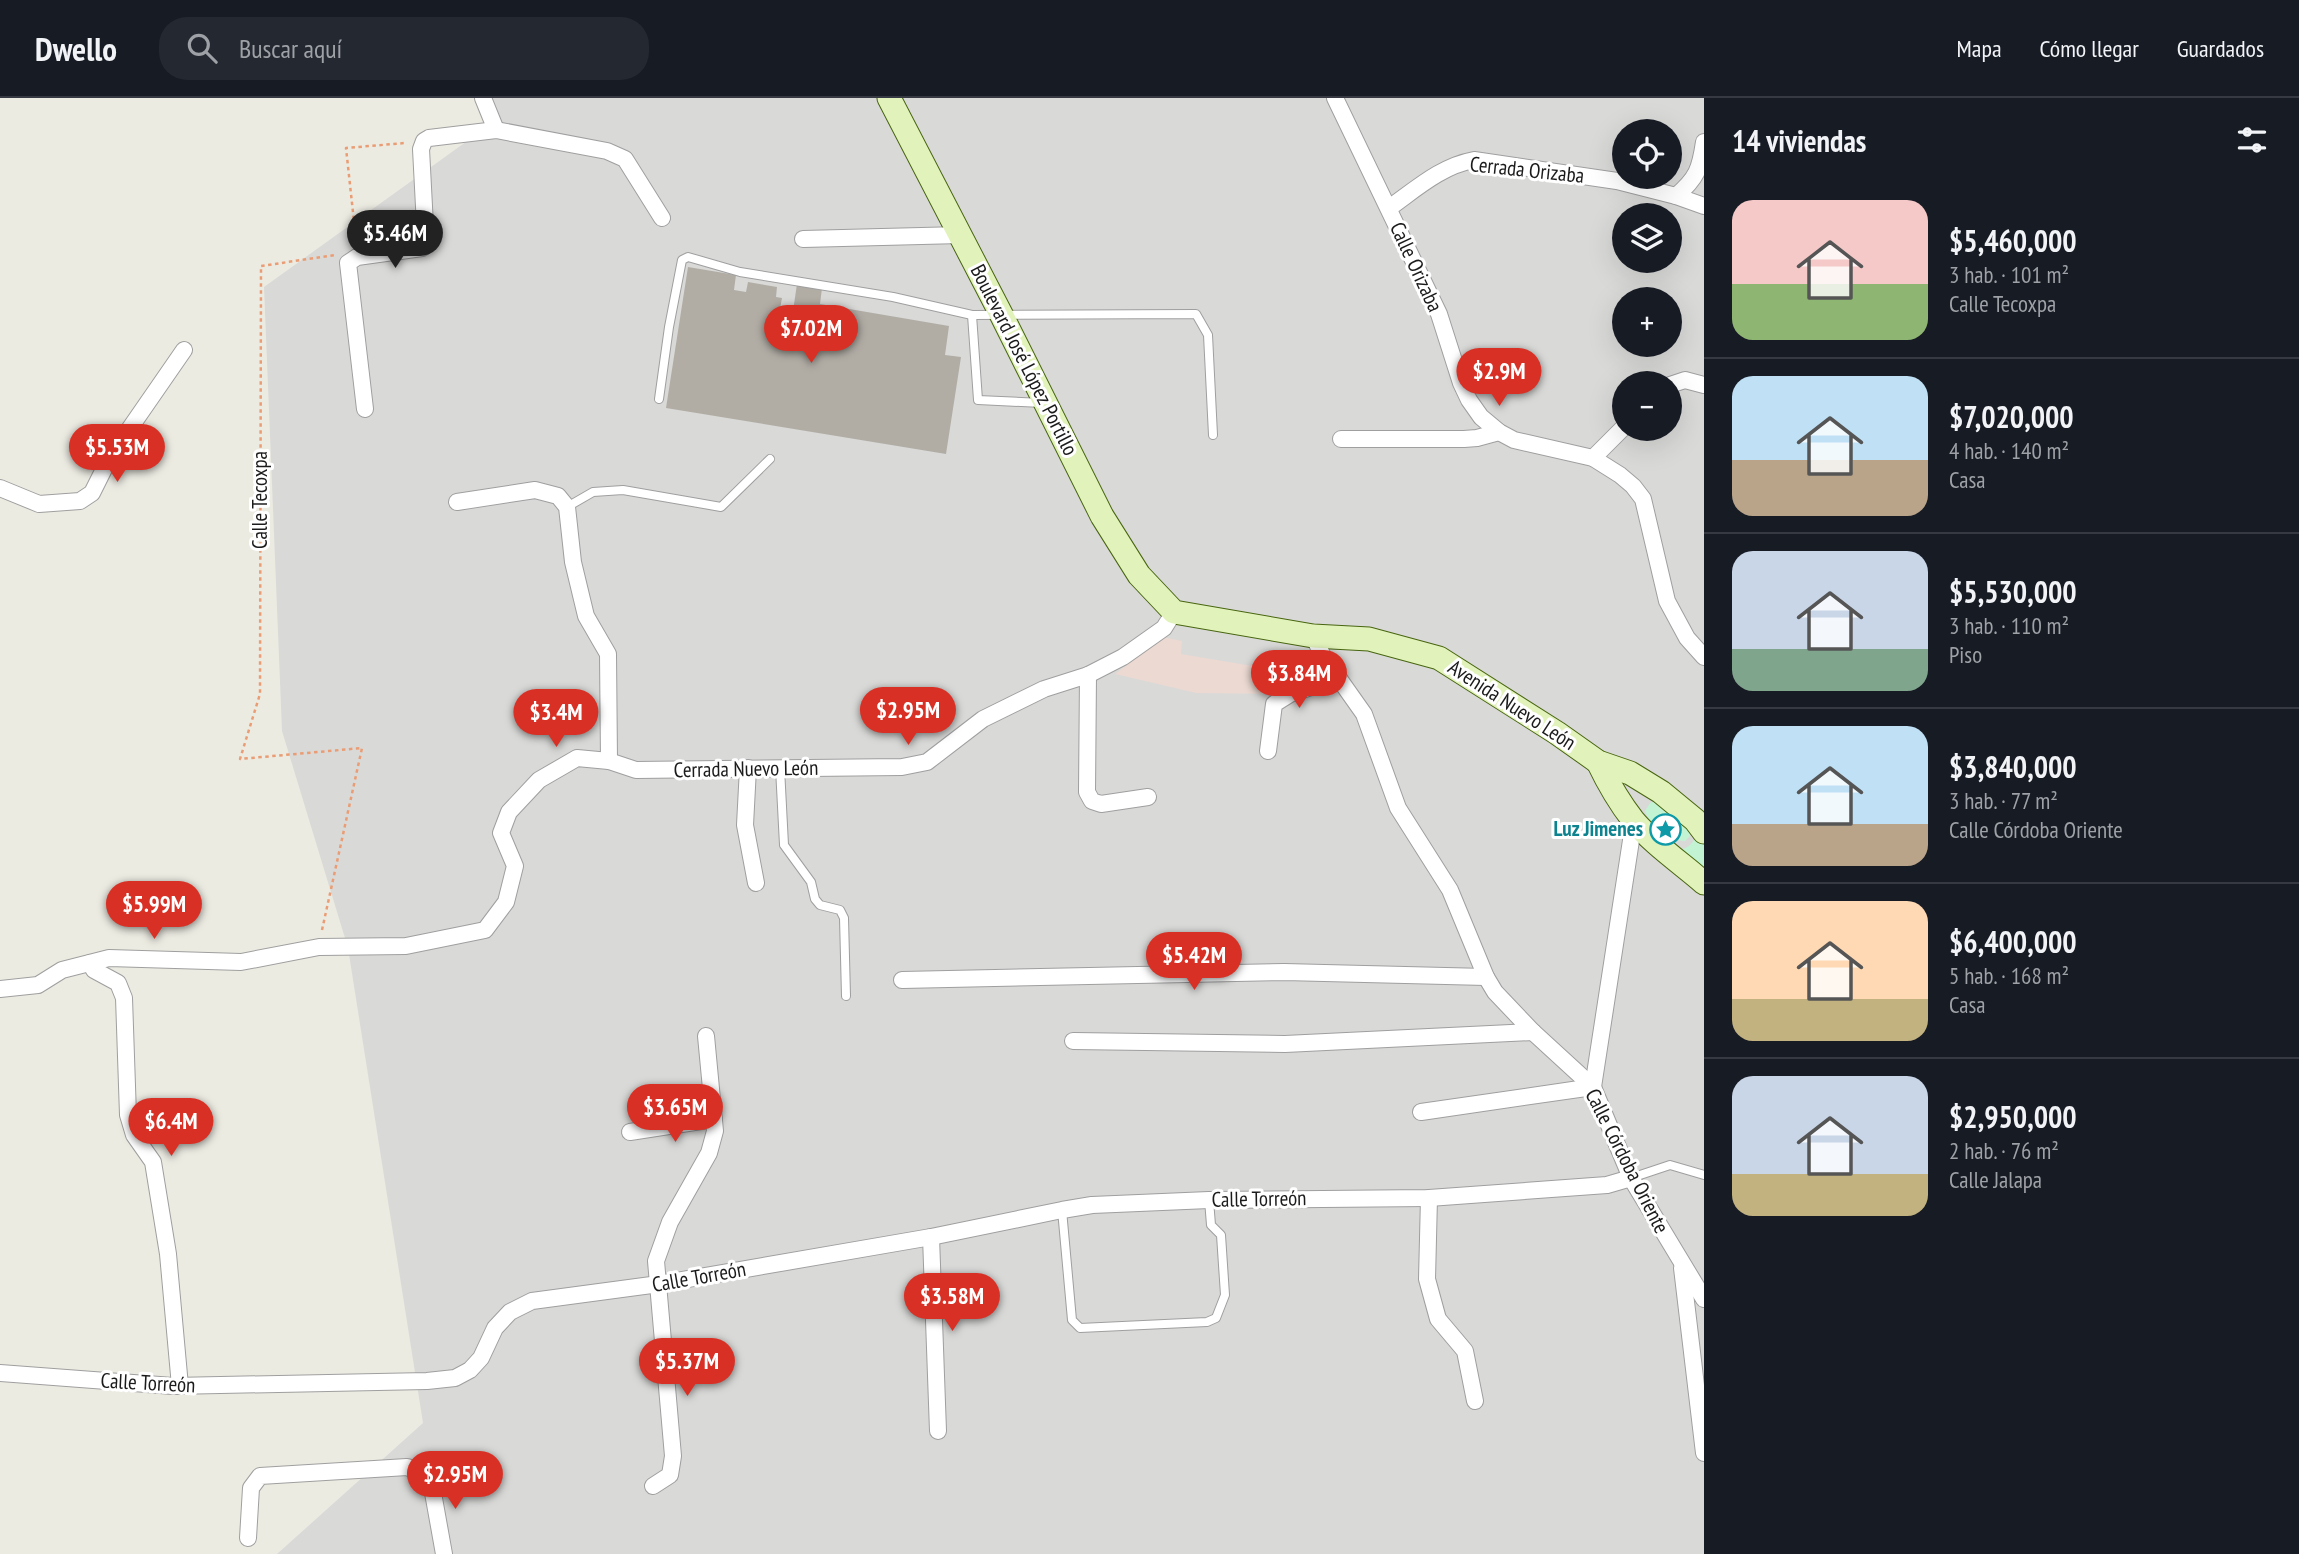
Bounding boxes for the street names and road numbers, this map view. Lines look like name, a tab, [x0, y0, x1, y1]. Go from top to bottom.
street label: Cerrada Orizaba	[1469, 150, 1586, 189]
street label: Calle Orizaba	[1384, 218, 1449, 316]
street label: Boulevard José López Portillo	[965, 260, 1084, 460]
street label: Calle Tecoxpa	[246, 451, 273, 549]
street label: Avenida Nuevo León	[1443, 653, 1581, 756]
street label: Cerrada Nuevo León	[673, 754, 818, 783]
street label: Calle Córdoba Oriente	[1579, 1084, 1675, 1238]
street label: Calle Torreón	[1211, 1184, 1307, 1213]
street label: Calle Torreón	[650, 1255, 748, 1298]
street label: Calle Torreón	[100, 1367, 196, 1398]

